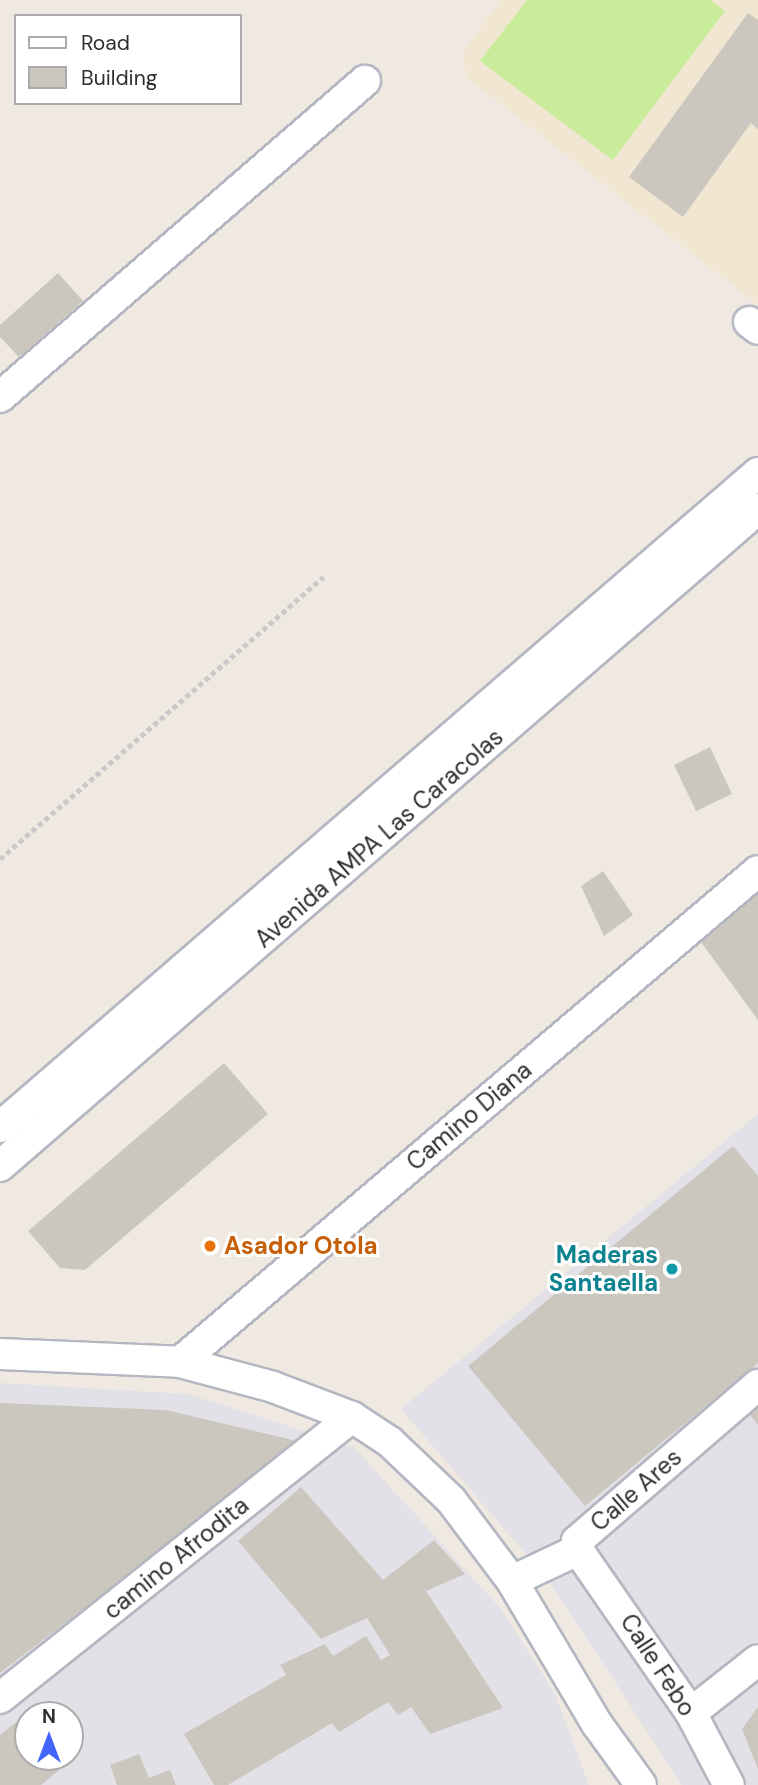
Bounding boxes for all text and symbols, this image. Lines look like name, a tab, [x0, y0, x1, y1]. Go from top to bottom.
legend	[14, 14, 242, 105]
text: Road	[81, 29, 130, 57]
text: Building	[81, 64, 157, 92]
street label: Avenida AMPA Las Caracolas	[249, 722, 509, 954]
street label: Camino Diana	[401, 1055, 537, 1177]
place label: Asador Otola	[224, 1232, 378, 1260]
marker: Asador Otola	[202, 1238, 218, 1254]
place label: Maderas Santaella	[549, 1241, 658, 1297]
marker: Maderas Santaella	[664, 1261, 680, 1277]
street label: Calle Ares	[585, 1443, 687, 1537]
street label: camino Afrodita	[98, 1491, 254, 1625]
street label: Calle Febo	[614, 1608, 702, 1722]
north arrow	[14, 1701, 84, 1771]
text: N	[42, 1704, 56, 1729]

